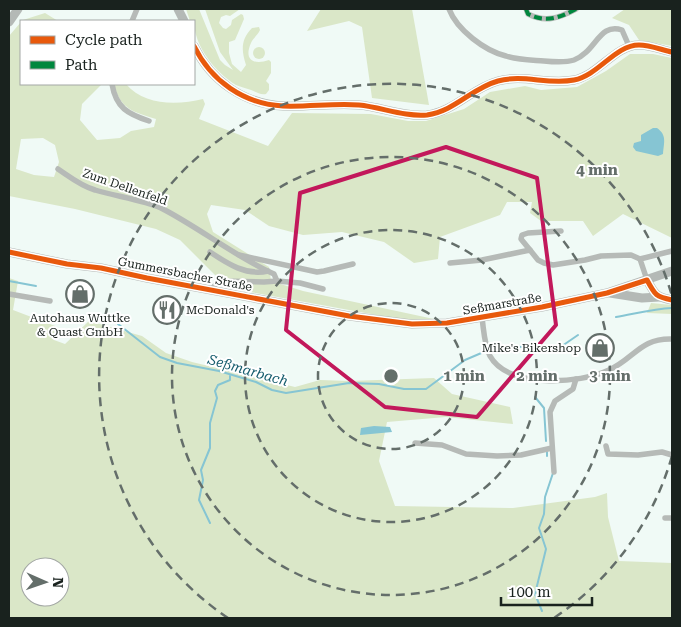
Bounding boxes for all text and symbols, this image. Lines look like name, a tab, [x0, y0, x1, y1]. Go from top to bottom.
legend	[20, 20, 195, 85]
text: Cycle path	[65, 31, 143, 49]
text: Path	[65, 56, 98, 74]
text: 4 min	[576, 161, 618, 179]
street label: Zum Dellenfeld	[81, 166, 170, 208]
street label: Gummersbacher Straße	[117, 254, 254, 294]
shop icon: Autohaus Wuttke & Quast GmbH	[65, 279, 95, 309]
street label: Seßmarstraße	[462, 290, 543, 318]
restaurant icon: McDonald's	[152, 295, 182, 325]
place label: McDonald's	[186, 303, 255, 317]
place label: Autohaus Wuttke & Quast GmbH	[30, 311, 131, 339]
shop icon: Mike's Bikershop	[585, 333, 615, 363]
place label: Mike's Bikershop	[482, 341, 581, 355]
water label: Seßmarbach	[205, 351, 290, 389]
centre of rings	[382, 367, 400, 385]
text: 1 min	[443, 367, 485, 385]
text: 2 min	[516, 367, 558, 385]
text: 3 min	[589, 367, 631, 385]
north arrow	[20, 557, 70, 607]
scale bar	[501, 574, 592, 606]
text: N	[50, 577, 66, 588]
text: 100 m	[508, 583, 551, 601]

